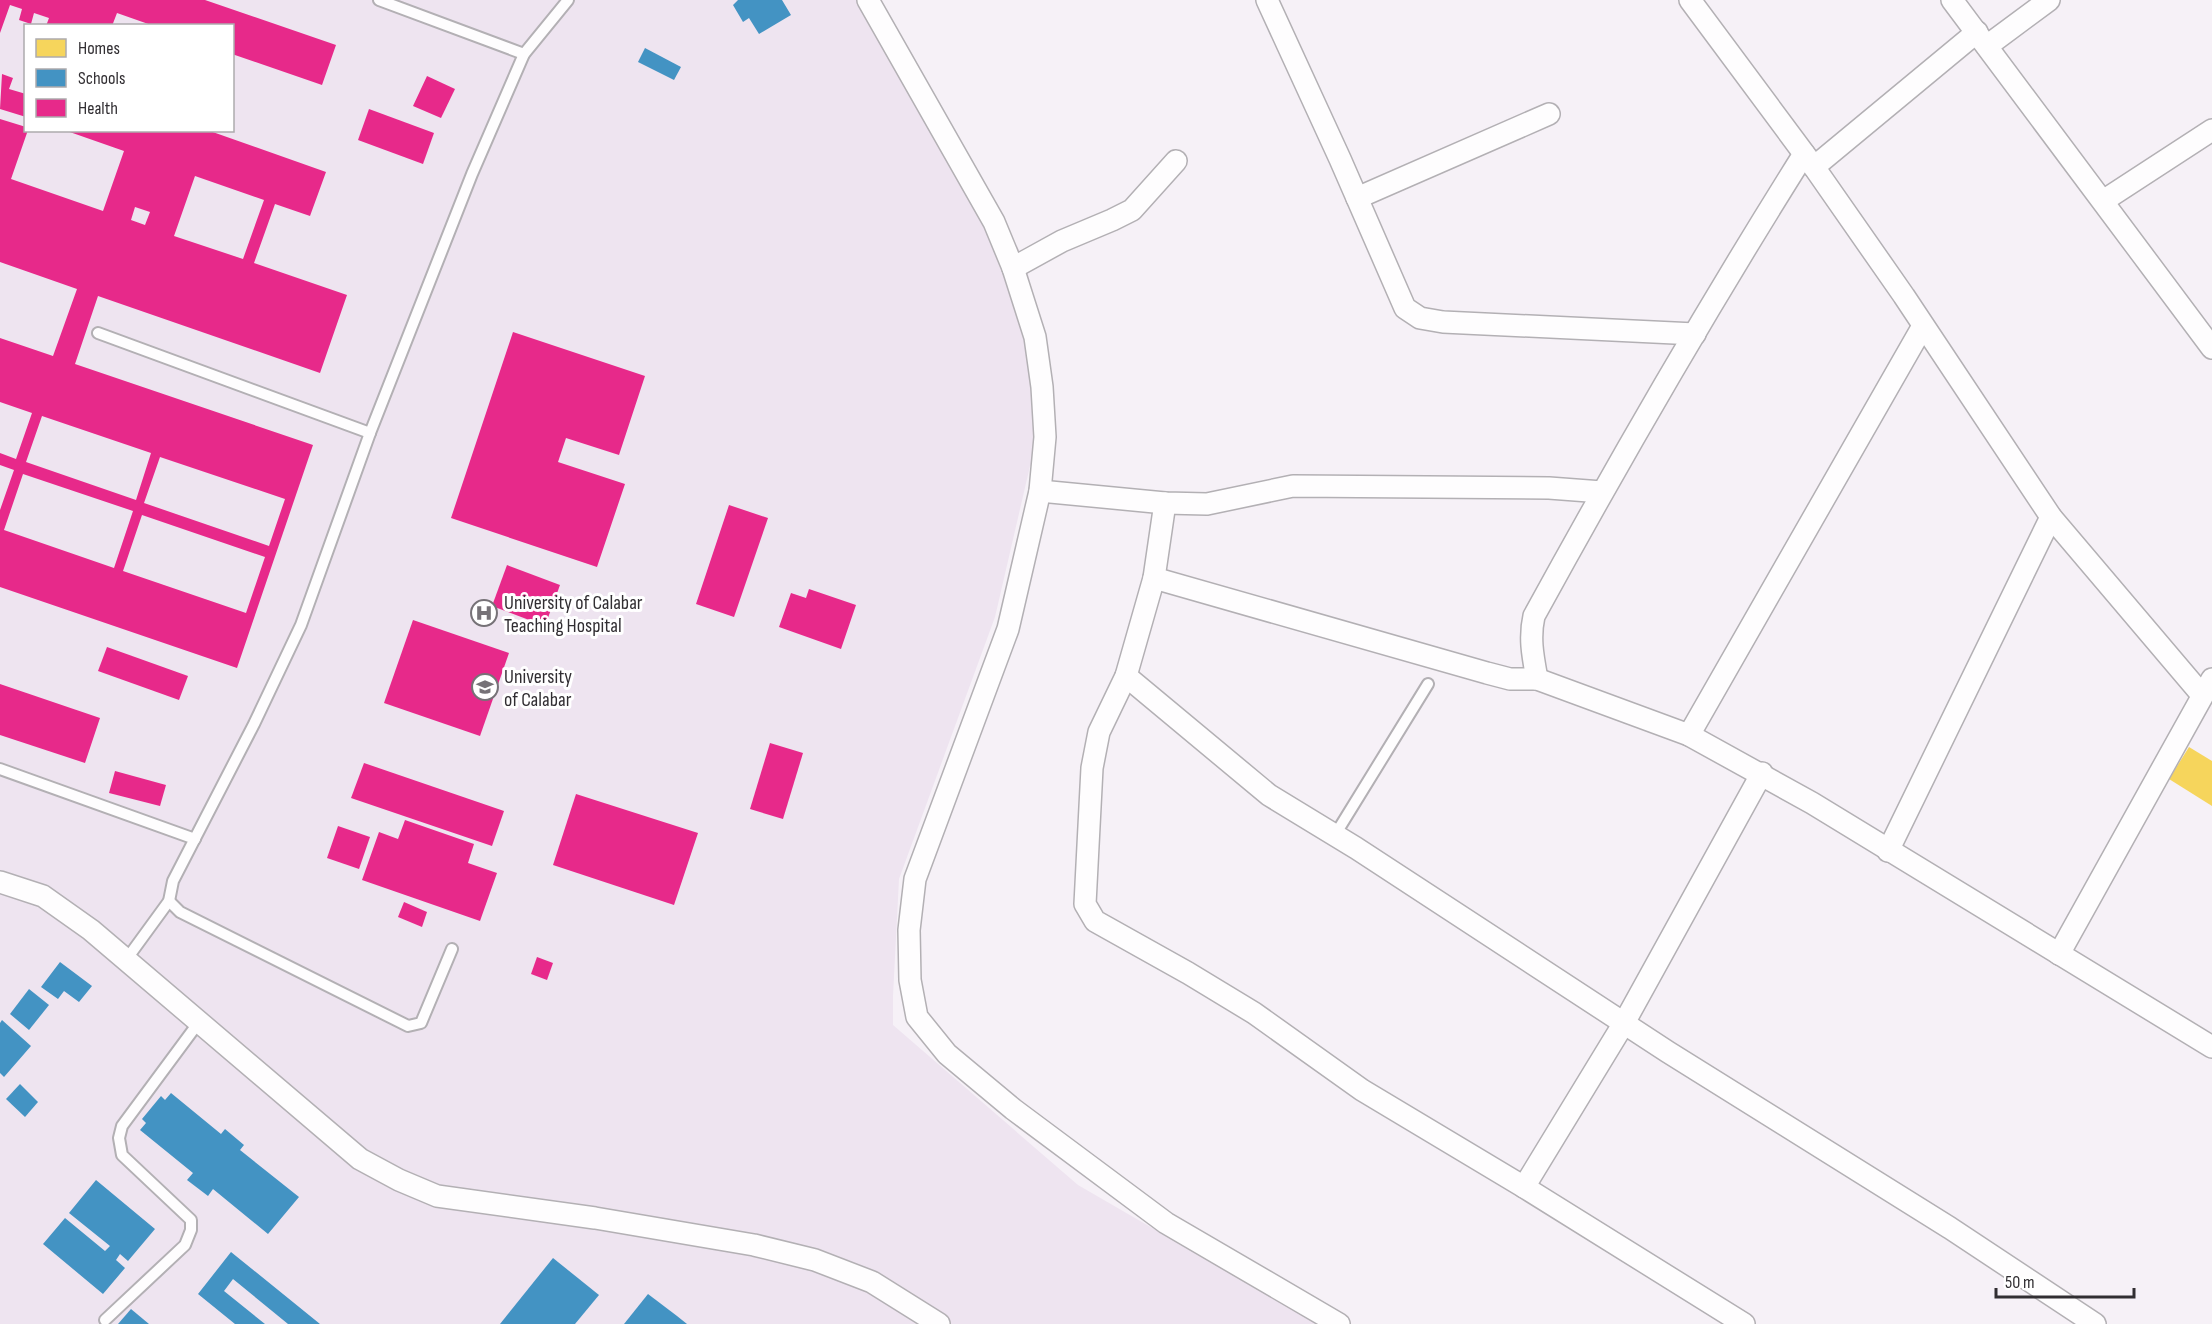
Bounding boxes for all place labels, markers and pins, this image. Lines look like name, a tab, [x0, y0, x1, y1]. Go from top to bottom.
place label: University of Calabar Teaching Hospital	[504, 591, 643, 638]
hospital icon: University of Calabar Teaching Hospital	[469, 598, 499, 628]
place label: University of Calabar	[504, 665, 572, 712]
school or university icon: University of Calabar	[470, 672, 500, 702]

